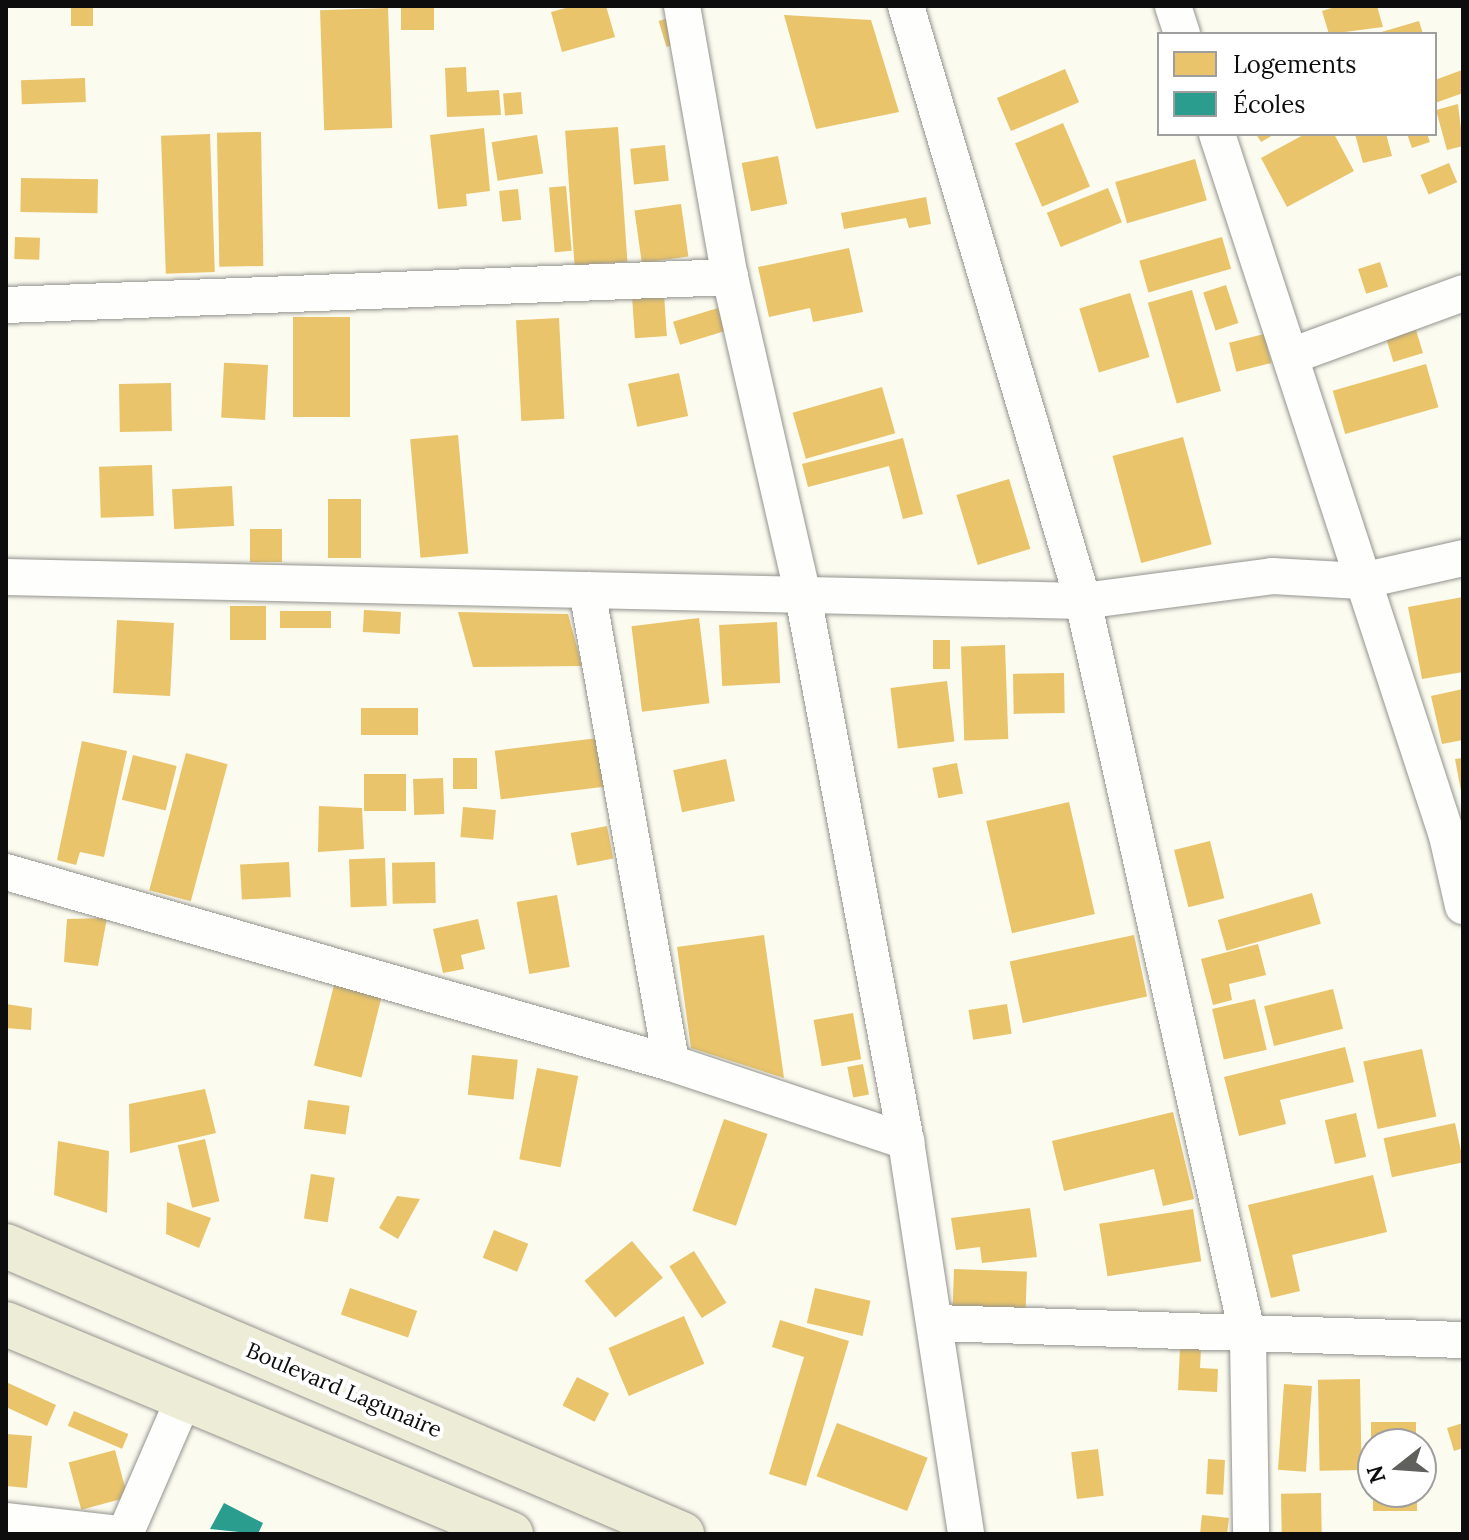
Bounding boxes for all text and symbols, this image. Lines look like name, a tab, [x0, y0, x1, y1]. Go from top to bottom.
legend	[1157, 32, 1437, 136]
text: Logements	[1233, 49, 1356, 80]
text: Écoles	[1233, 89, 1305, 120]
street label: Boulevard Lagunaire	[242, 1337, 446, 1443]
north arrow	[1357, 1428, 1437, 1508]
text: N	[1360, 1462, 1392, 1487]

